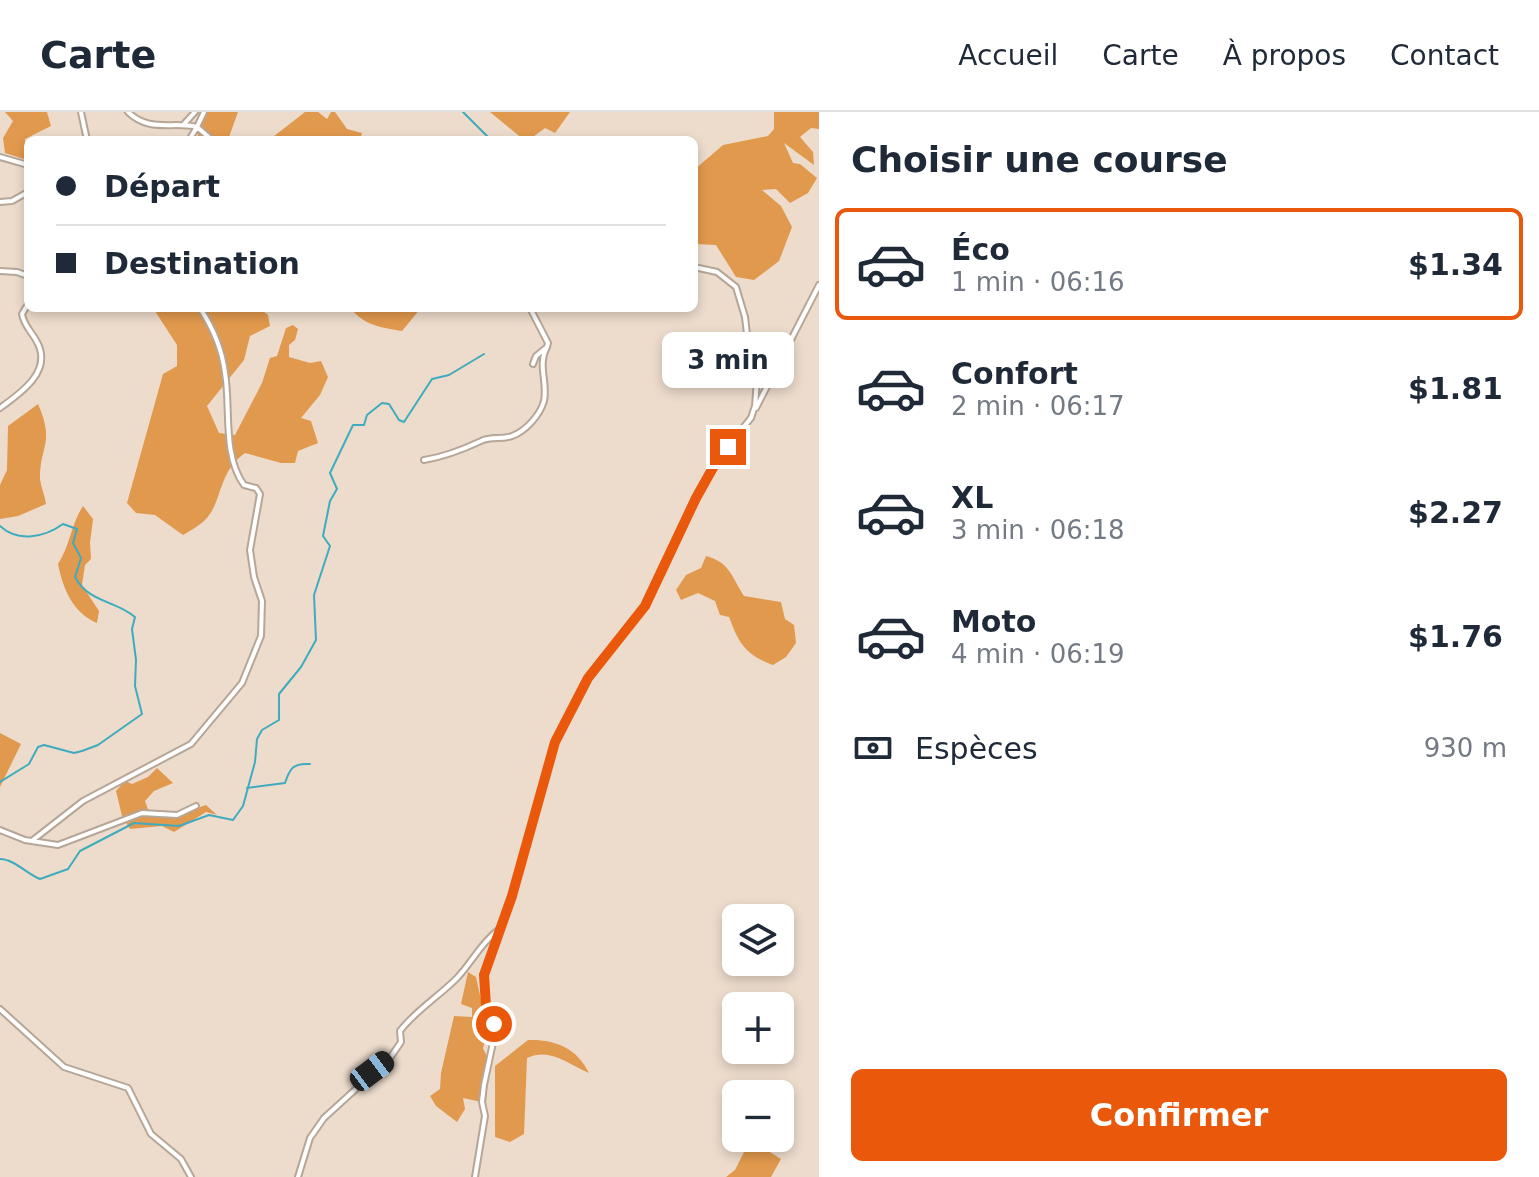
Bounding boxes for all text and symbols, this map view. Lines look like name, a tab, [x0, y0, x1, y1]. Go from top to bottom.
text: Carte	[40, 33, 156, 77]
text: Accueil	[958, 39, 1058, 72]
text: Carte	[1102, 39, 1179, 72]
text: À propos	[1223, 39, 1346, 72]
text: Contact	[1390, 39, 1499, 72]
text: Choisir une course	[851, 139, 1228, 180]
text: Départ	[104, 169, 220, 204]
icon: car	[855, 228, 927, 300]
text: Éco	[951, 232, 1010, 267]
text: Destination	[104, 246, 300, 281]
text: $1.34	[1408, 247, 1503, 282]
text: 1 min · 06:16	[951, 267, 1125, 297]
callout: 3 min	[662, 331, 794, 387]
text: 3 min	[687, 345, 769, 375]
icon: car	[855, 352, 927, 424]
text: Confort	[951, 356, 1078, 391]
text: $1.81	[1408, 371, 1503, 406]
text: 2 min · 06:17	[951, 391, 1125, 421]
route end	[710, 429, 746, 465]
icon: car	[855, 476, 927, 548]
text: XL	[951, 480, 993, 515]
text: $2.27	[1408, 495, 1503, 530]
text: 3 min · 06:18	[951, 515, 1125, 545]
icon: car	[855, 600, 927, 672]
text: Moto	[951, 604, 1036, 639]
text: $1.76	[1408, 619, 1503, 654]
text: 4 min · 06:19	[951, 639, 1125, 669]
icon: cash	[851, 726, 895, 770]
text: Espèces	[915, 731, 1038, 766]
text: 930 m	[1424, 733, 1507, 763]
map controls	[722, 904, 794, 1152]
button: layers	[722, 904, 794, 976]
button: +	[722, 992, 794, 1064]
route start	[476, 1006, 512, 1042]
car	[346, 1047, 398, 1095]
button: Confirmer	[851, 1069, 1507, 1161]
button: −	[722, 1080, 794, 1152]

